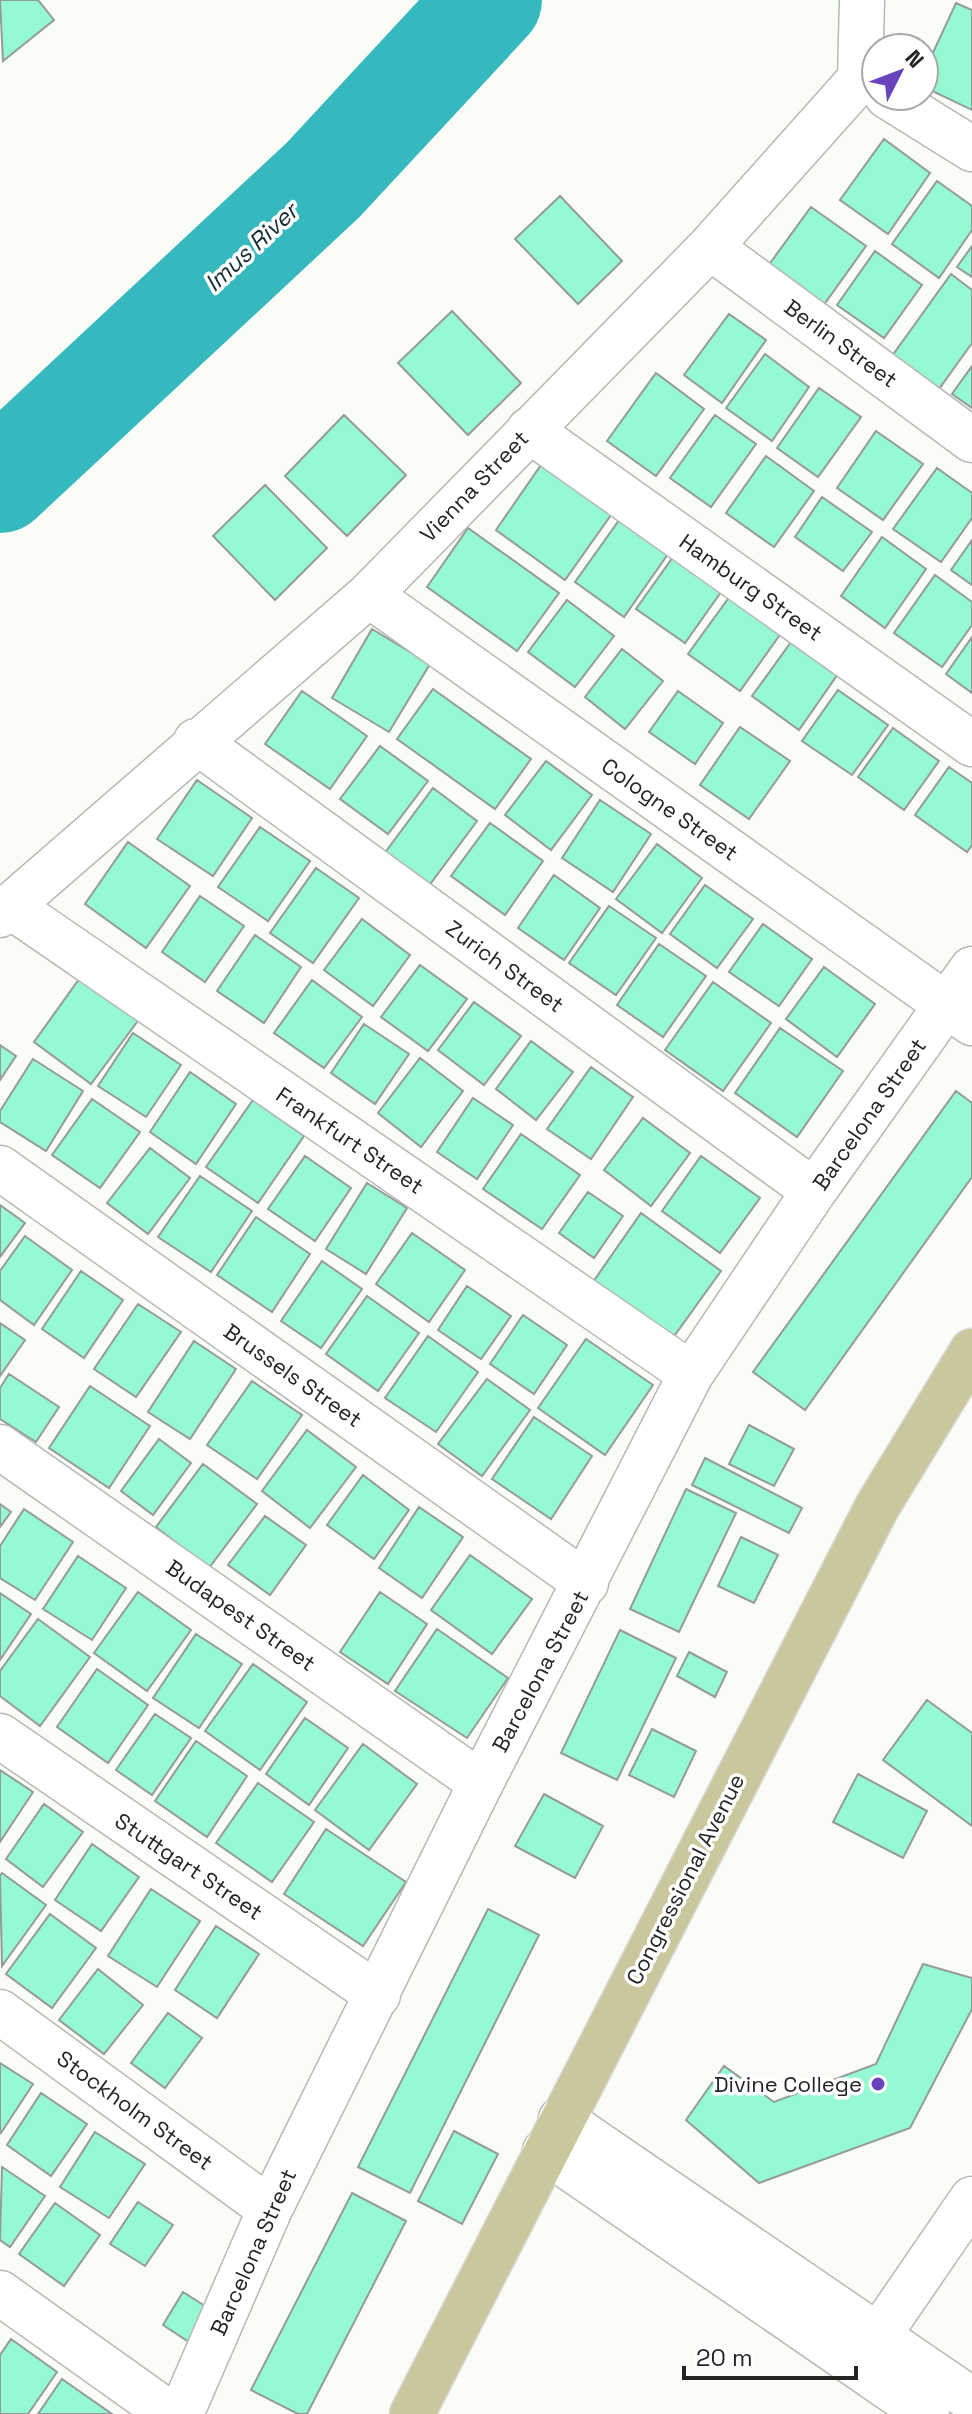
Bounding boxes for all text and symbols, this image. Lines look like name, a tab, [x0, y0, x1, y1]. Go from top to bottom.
north arrow	[860, 32, 940, 112]
text: N	[900, 44, 930, 73]
water label: Imus River	[198, 194, 306, 298]
street label: Berlin Street	[779, 293, 903, 393]
street label: Vienna Street	[414, 424, 534, 548]
street label: Hamburg Street	[674, 527, 828, 647]
street label: Cologne Street	[596, 752, 744, 866]
street label: Zurich Street	[440, 914, 570, 1018]
street label: Barcelona Street	[806, 1033, 932, 1195]
street label: Frankfurt Street	[271, 1080, 429, 1200]
street label: Brussels Street	[218, 1317, 368, 1433]
street label: Budapest Street	[161, 1553, 321, 1677]
street label: Barcelona Street	[486, 1585, 594, 1757]
street label: Congressional Avenue	[620, 1769, 750, 1989]
street label: Stuttgart Street	[110, 1806, 268, 1926]
street label: Stockholm Street	[52, 2044, 218, 2176]
place label: Divine College	[714, 2070, 862, 2098]
marker: Divine College	[869, 2075, 887, 2093]
street label: Barcelona Street	[204, 2164, 302, 2340]
scale bar	[684, 2330, 856, 2380]
text: 20 m	[696, 2342, 753, 2373]

